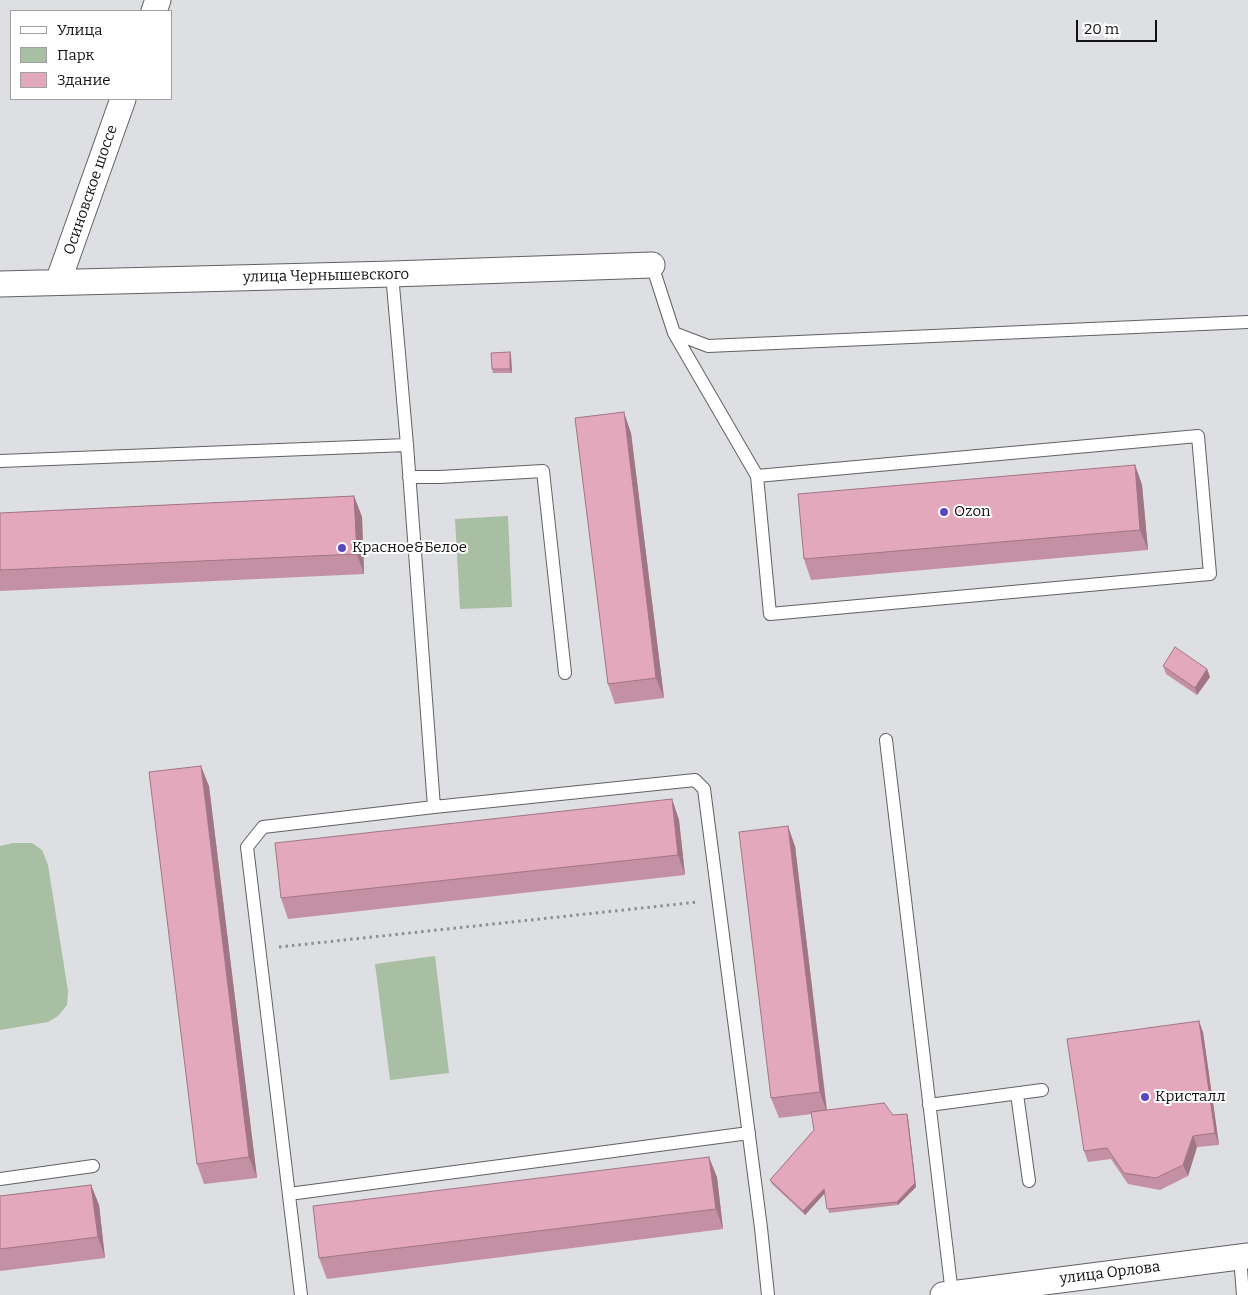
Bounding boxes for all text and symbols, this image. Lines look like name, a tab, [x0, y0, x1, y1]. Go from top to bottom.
legend	[10, 10, 172, 100]
scale bar	[1078, 10, 1159, 42]
text: 20 m	[1084, 20, 1119, 38]
text: Улица	[57, 21, 103, 39]
text: Парк	[57, 46, 94, 64]
text: Здание	[57, 71, 111, 89]
street label: Осиновское шоссе	[60, 123, 122, 257]
street label: улица Чернышевского	[243, 266, 409, 286]
place label: Ozon	[954, 503, 991, 521]
marker: Ozon	[938, 506, 950, 518]
place label: Красное&Белое	[352, 539, 467, 557]
marker: Красное&Белое	[336, 542, 348, 554]
place label: Кристалл	[1155, 1088, 1225, 1106]
marker: Кристалл	[1139, 1091, 1151, 1103]
street label: улица Орлова	[1059, 1258, 1161, 1288]

